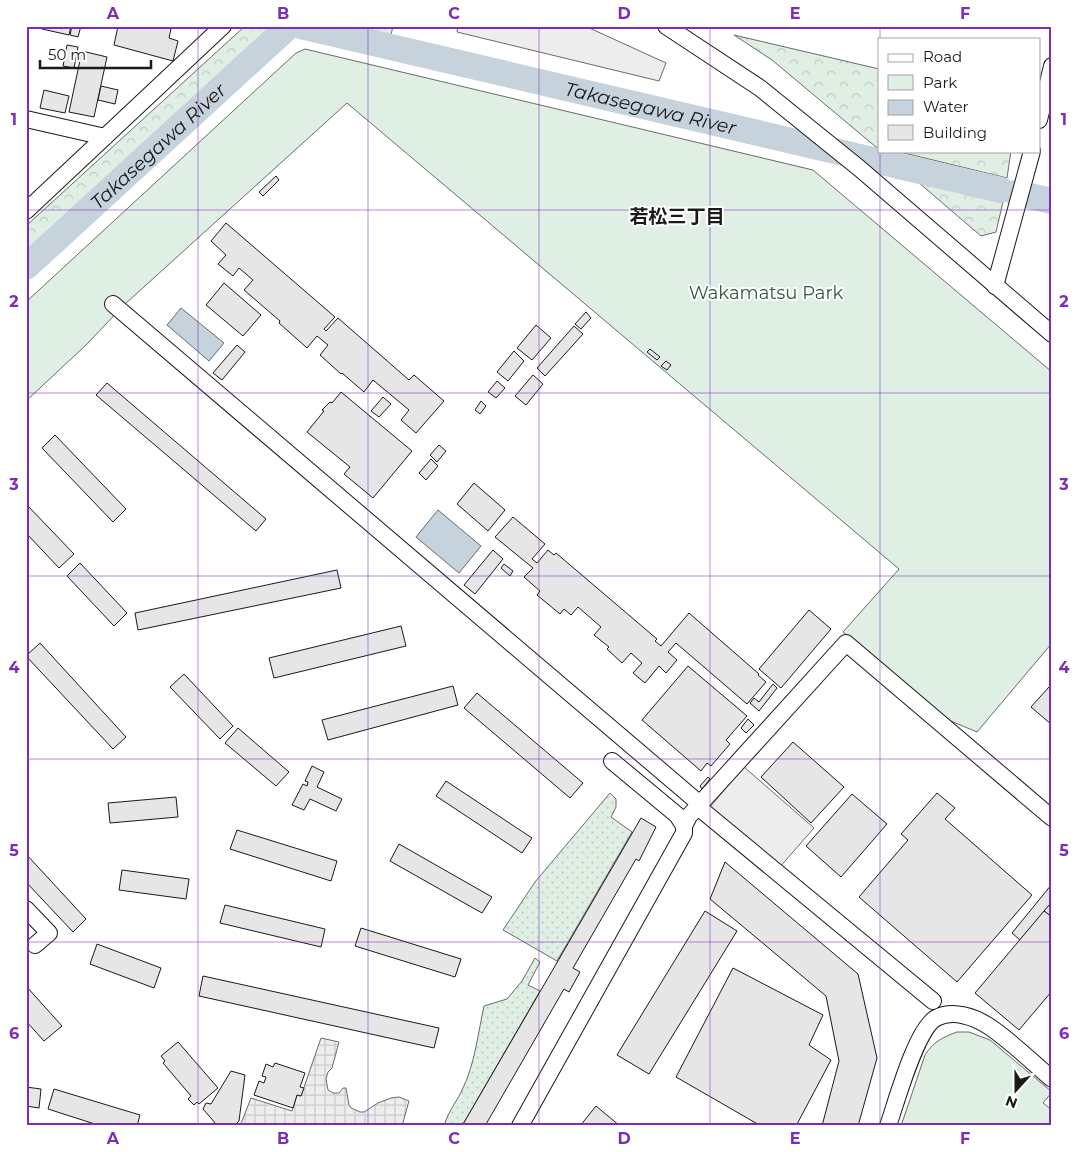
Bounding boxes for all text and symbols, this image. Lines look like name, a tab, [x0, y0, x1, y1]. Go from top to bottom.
text: A	[106, 4, 120, 23]
text: B	[277, 4, 289, 23]
text: C	[448, 4, 460, 23]
text: D	[617, 4, 631, 23]
text: E	[790, 4, 800, 23]
text: F	[960, 4, 970, 23]
scale bar	[40, 38, 151, 70]
legend	[878, 38, 1040, 152]
text: 50 m	[48, 45, 86, 64]
text: Road	[923, 47, 962, 66]
text: Park	[923, 73, 957, 92]
water label: Takasegawa River	[562, 77, 739, 139]
water label: Takasegawa River	[86, 78, 231, 214]
text: Water	[923, 97, 969, 116]
text: 1	[11, 110, 17, 129]
text: 1	[1061, 110, 1067, 129]
text: Building	[923, 123, 987, 142]
district label: 若松三丁目	[629, 205, 725, 228]
park label: Wakamatsu Park	[689, 282, 844, 304]
text: 2	[9, 292, 19, 311]
text: 2	[1059, 292, 1069, 311]
text: 3	[8, 475, 19, 494]
text: 3	[1058, 475, 1069, 494]
text: 4	[8, 658, 20, 677]
text: 4	[1058, 658, 1070, 677]
text: 5	[9, 841, 19, 860]
text: 5	[1059, 841, 1069, 860]
text: 6	[9, 1024, 19, 1043]
text: 6	[1059, 1024, 1069, 1043]
north arrow	[990, 1064, 1040, 1114]
text: N	[1003, 1092, 1020, 1113]
text: A	[106, 1129, 120, 1148]
text: B	[277, 1129, 289, 1148]
text: C	[448, 1129, 460, 1148]
text: D	[617, 1129, 631, 1148]
text: E	[790, 1129, 800, 1148]
text: F	[960, 1129, 970, 1148]

